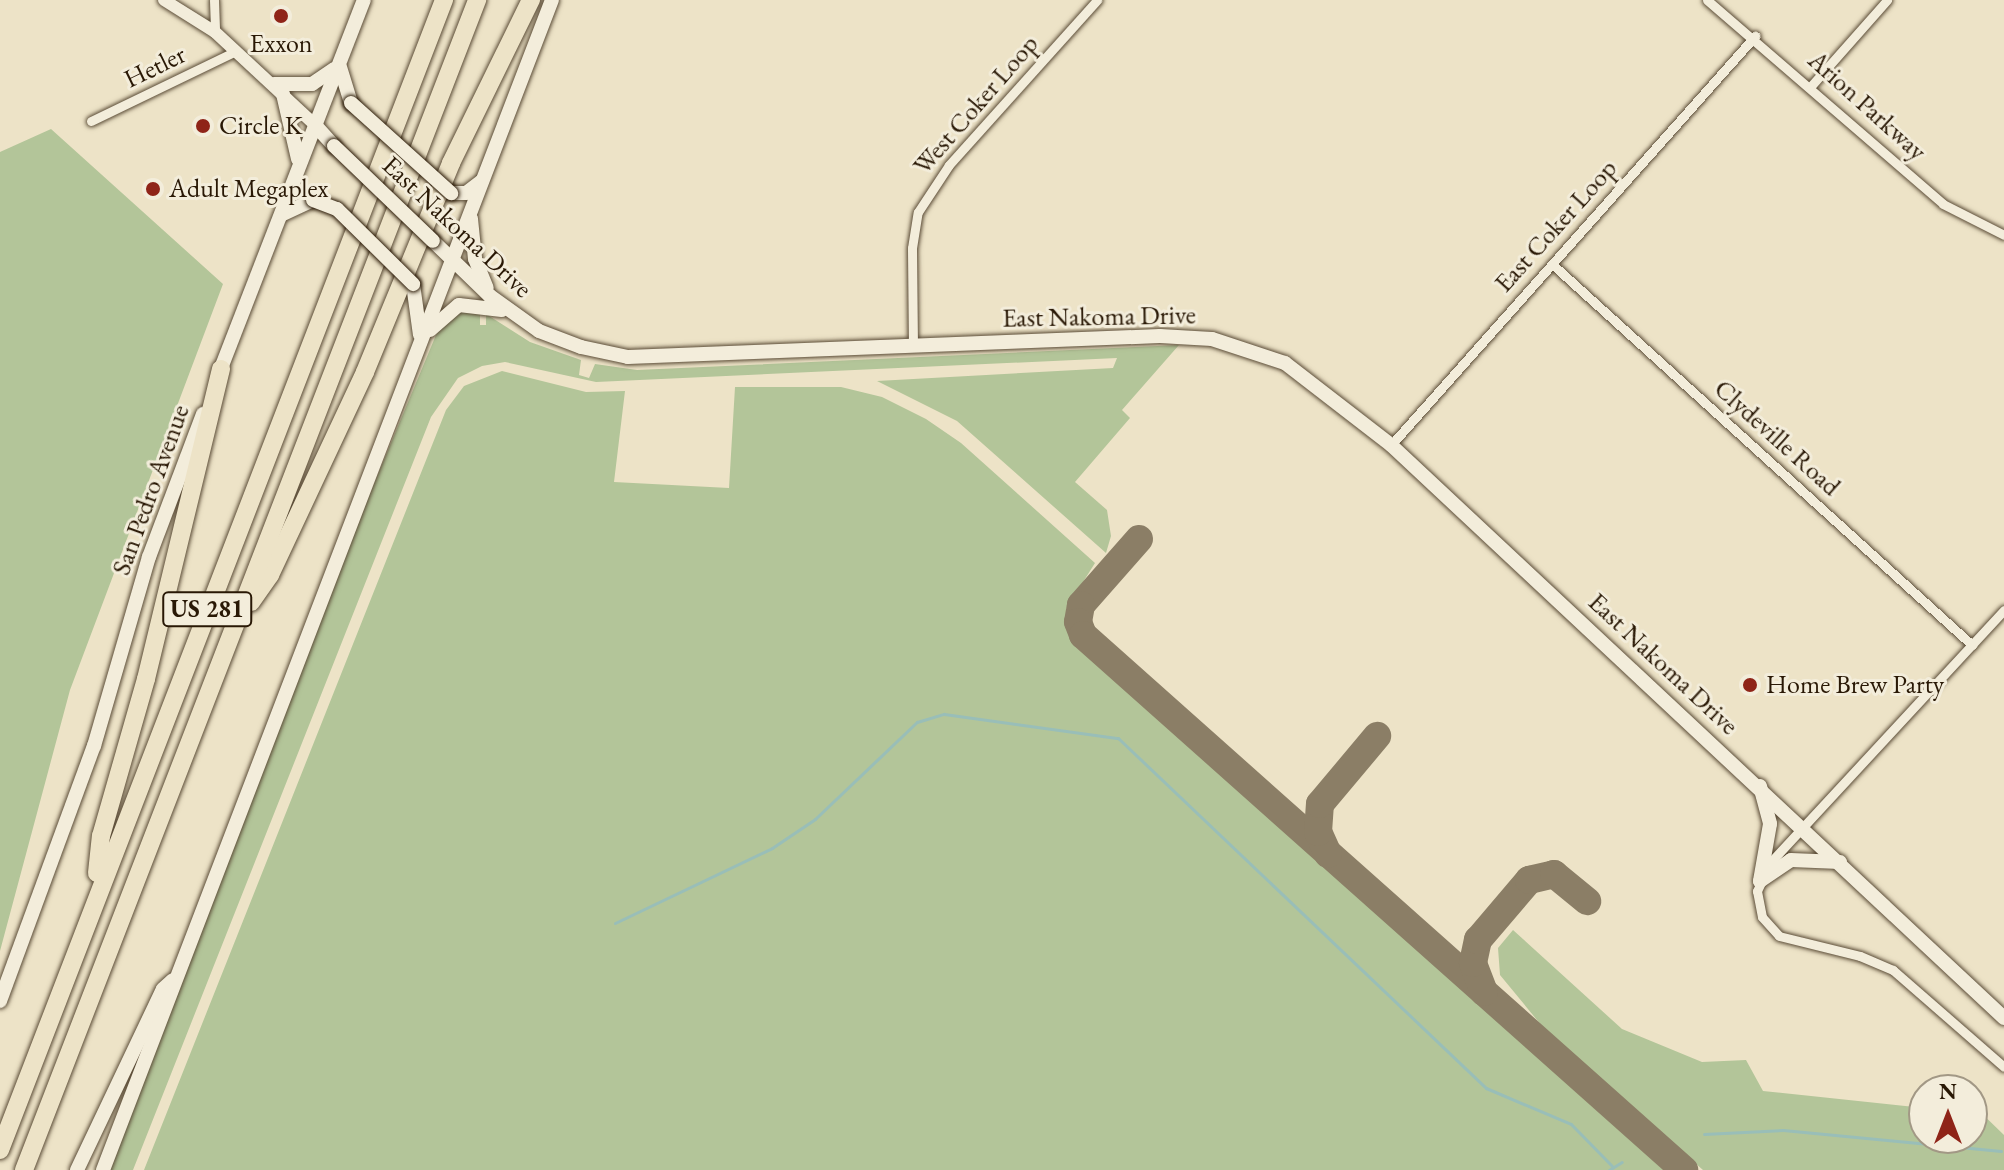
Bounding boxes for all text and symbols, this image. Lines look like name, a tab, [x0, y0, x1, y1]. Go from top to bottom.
marker: Exxon	[272, 7, 290, 25]
place label: Exxon	[250, 28, 312, 60]
street label: West Coker Loop	[907, 29, 1045, 181]
street label: Hetler	[119, 39, 191, 95]
street label: Arion Parkway	[1802, 45, 1932, 167]
place label: Circle K	[219, 110, 302, 142]
marker: Circle K	[194, 117, 212, 135]
street label: East Nakoma Drive	[376, 150, 538, 304]
street label: East Coker Loop	[1488, 153, 1624, 299]
place label: Adult Megaplex	[169, 173, 328, 205]
marker: Adult Megaplex	[144, 180, 162, 198]
street label: East Nakoma Drive	[1002, 300, 1196, 334]
street label: Clydeville Road	[1708, 373, 1846, 503]
street label: San Pedro Avenue	[106, 401, 196, 579]
street label: East Nakoma Drive	[1582, 587, 1744, 741]
road number: US 281	[161, 589, 253, 629]
place label: Home Brew Party	[1766, 669, 1944, 701]
marker: Home Brew Party	[1741, 676, 1759, 694]
north arrow	[1908, 1074, 1988, 1154]
text: N	[1939, 1077, 1957, 1106]

